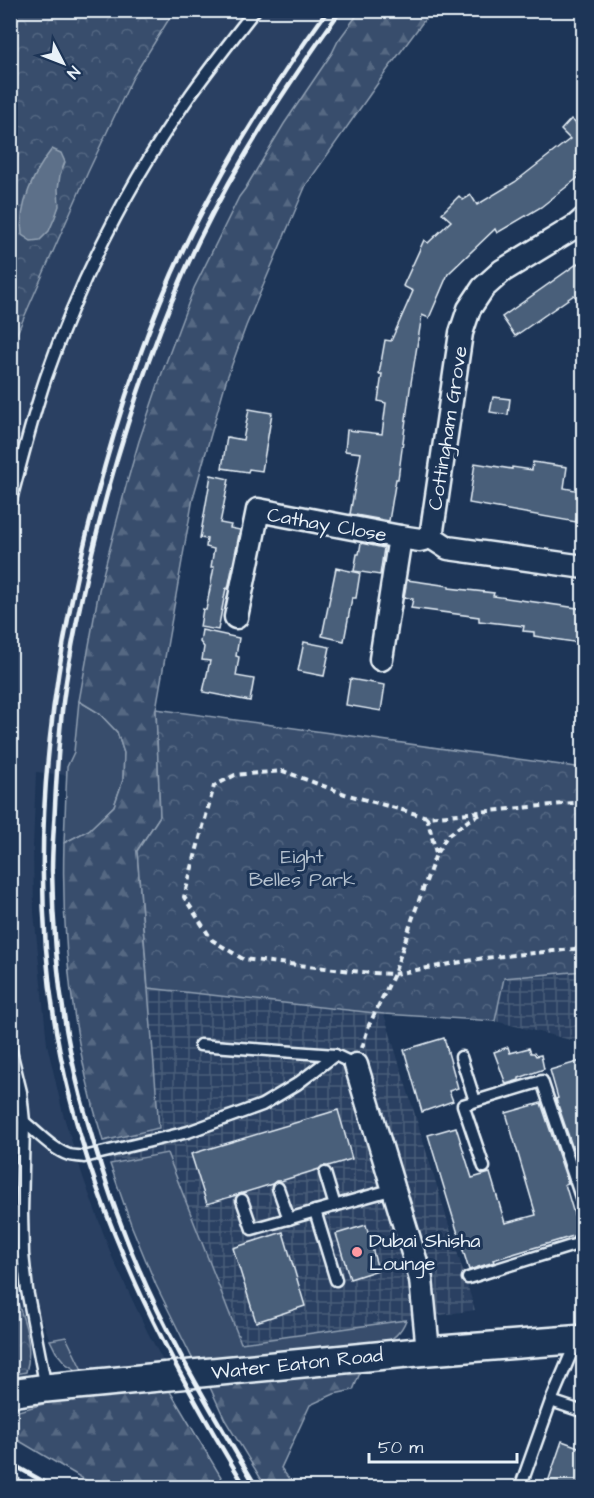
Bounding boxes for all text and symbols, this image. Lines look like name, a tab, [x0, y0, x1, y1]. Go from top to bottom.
north arrow	[33, 33, 93, 93]
text: N	[62, 61, 85, 83]
street label: Cottingham Grove	[421, 344, 476, 512]
street label: Cathay Close	[265, 501, 389, 550]
park label: Eight Belles Park	[249, 843, 355, 894]
place label: Dubai Shisha Lounge	[369, 1227, 480, 1279]
marker: Dubai Shisha Lounge	[350, 1245, 364, 1259]
street label: Water Eaton Road	[210, 1341, 384, 1387]
scale bar	[369, 1426, 518, 1464]
text: 50 m	[378, 1435, 423, 1460]

